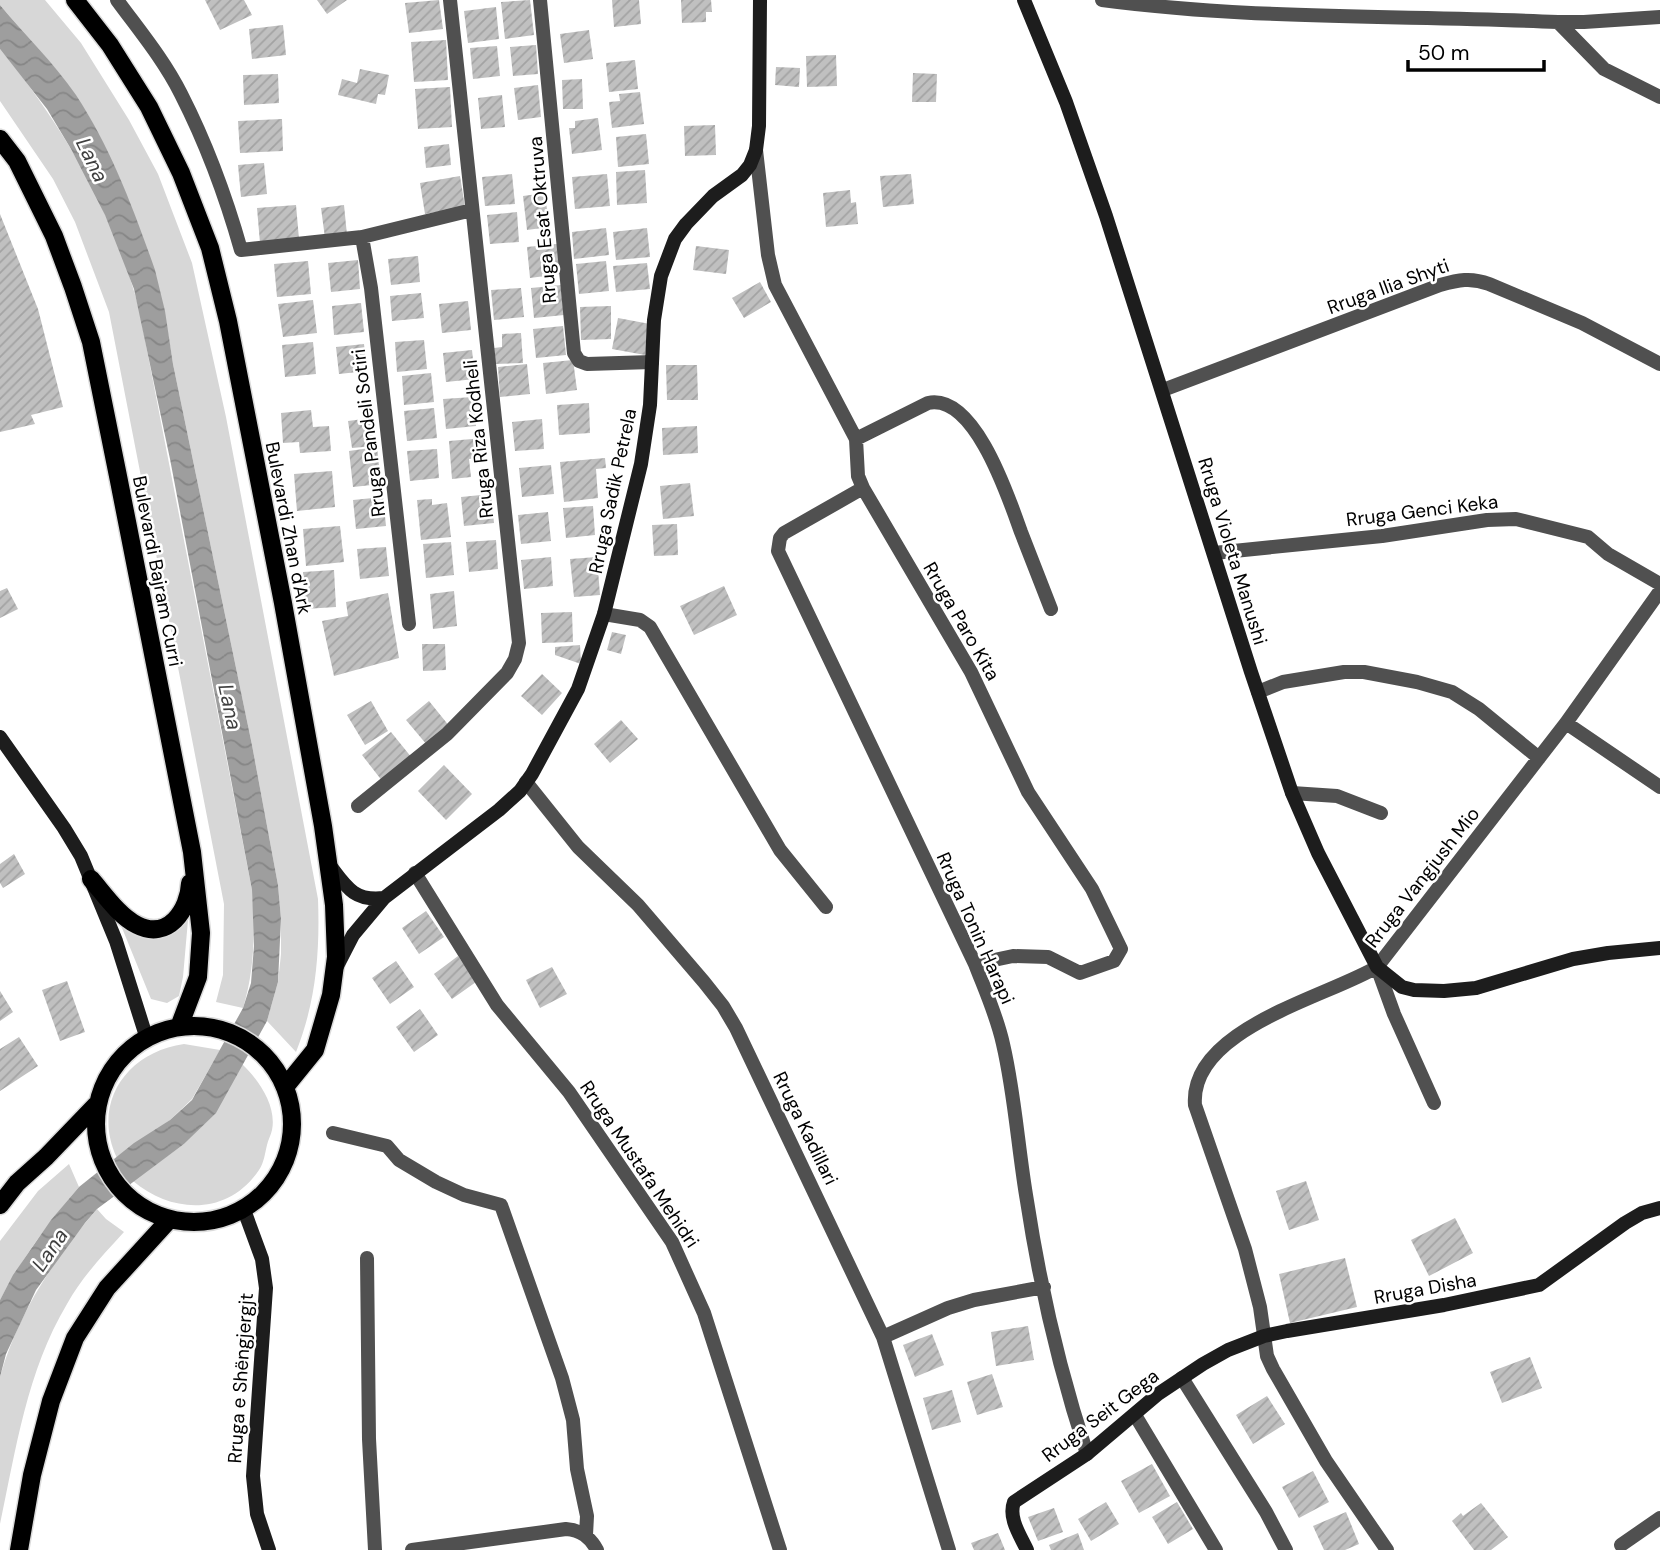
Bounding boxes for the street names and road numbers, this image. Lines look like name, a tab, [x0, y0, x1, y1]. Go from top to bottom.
street label: Rruga Esat Oktruva	[523, 135, 562, 305]
street label: Rruga Ilia Shyti	[1324, 253, 1453, 320]
street label: Rruga Pandeli Sotiri	[346, 347, 391, 518]
street label: Rruga Riza Kodheli	[458, 358, 499, 519]
street label: Rruga Sadik Petrela	[583, 406, 642, 576]
street label: Bulevardi Zhan d'Ark	[259, 440, 318, 617]
street label: Rruga Violeta Manushi	[1192, 455, 1273, 648]
street label: Bulevardi Bajram Curri	[127, 474, 188, 669]
street label: Rruga Genci Keka	[1345, 489, 1499, 532]
street label: Rruga Paro Kita	[918, 558, 1006, 685]
street label: Rruga Vangjush Mio	[1360, 802, 1485, 953]
street label: Rruga Tonin Harapi	[931, 848, 1020, 1008]
street label: Rruga Kadillari	[767, 1067, 844, 1189]
street label: Rruga Mustafa Mehidri	[574, 1076, 705, 1253]
street label: Rruga Disha	[1372, 1267, 1478, 1310]
street label: Rruga e Shëngjergjt	[222, 1292, 259, 1464]
street label: Rruga Seit Gega	[1037, 1363, 1164, 1468]

